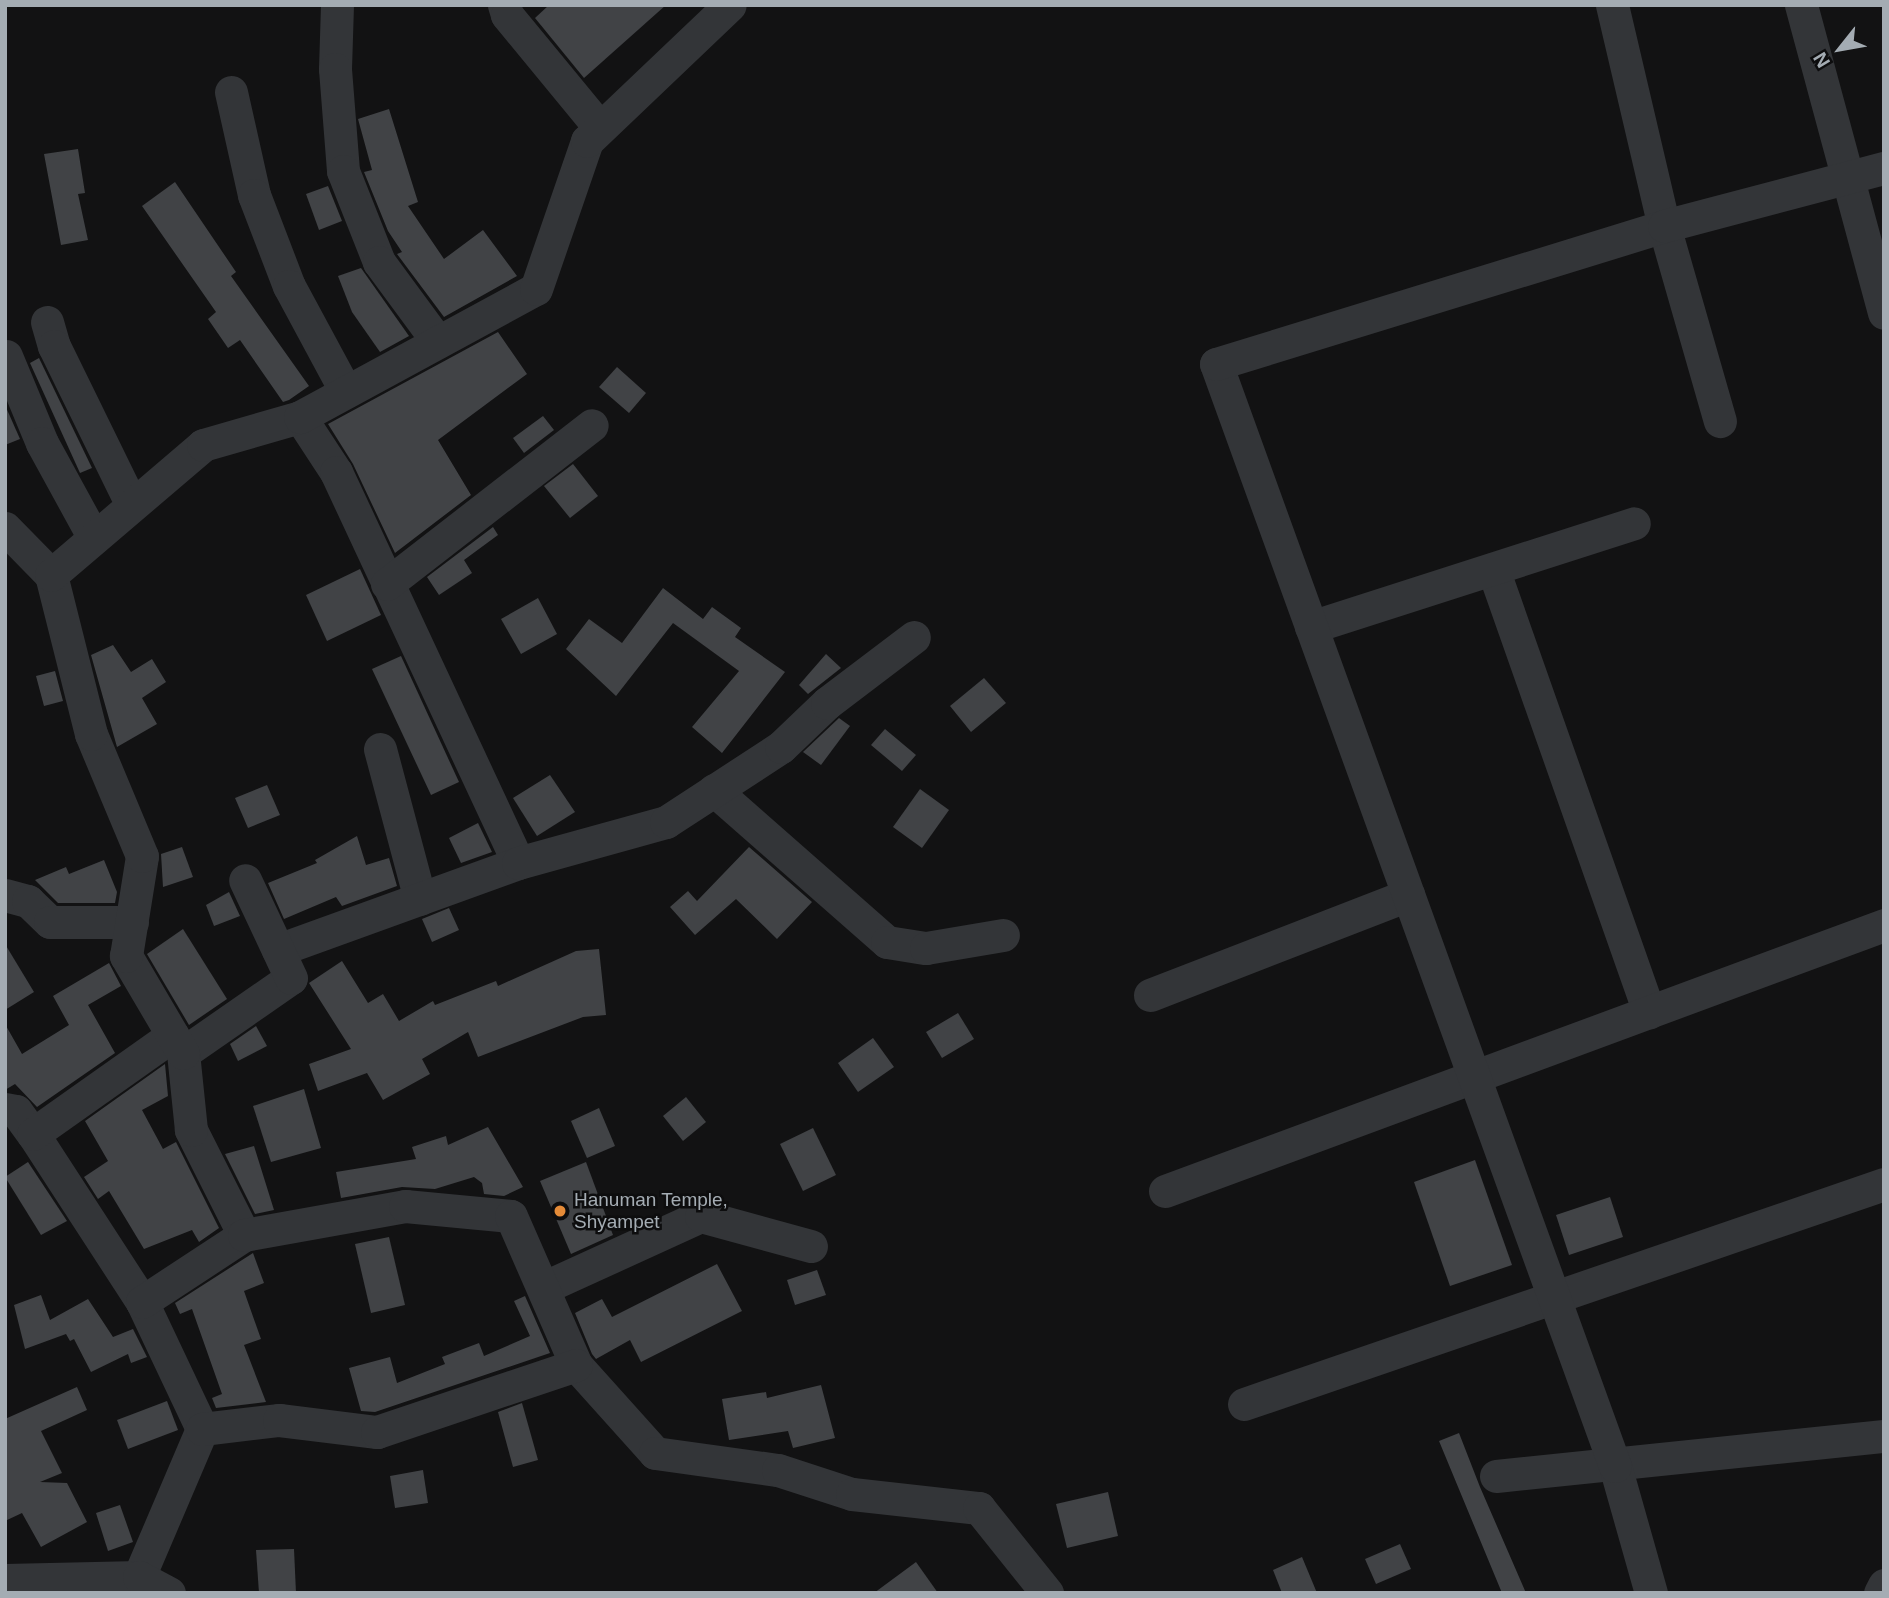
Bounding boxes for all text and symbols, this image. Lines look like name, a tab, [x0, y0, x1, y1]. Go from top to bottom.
north arrow	[1805, 14, 1875, 84]
text: N	[1809, 49, 1834, 71]
place label: Hanuman Temple, Shyampet	[574, 1189, 728, 1233]
marker: Hanuman Temple, Shyampet	[552, 1203, 568, 1219]

